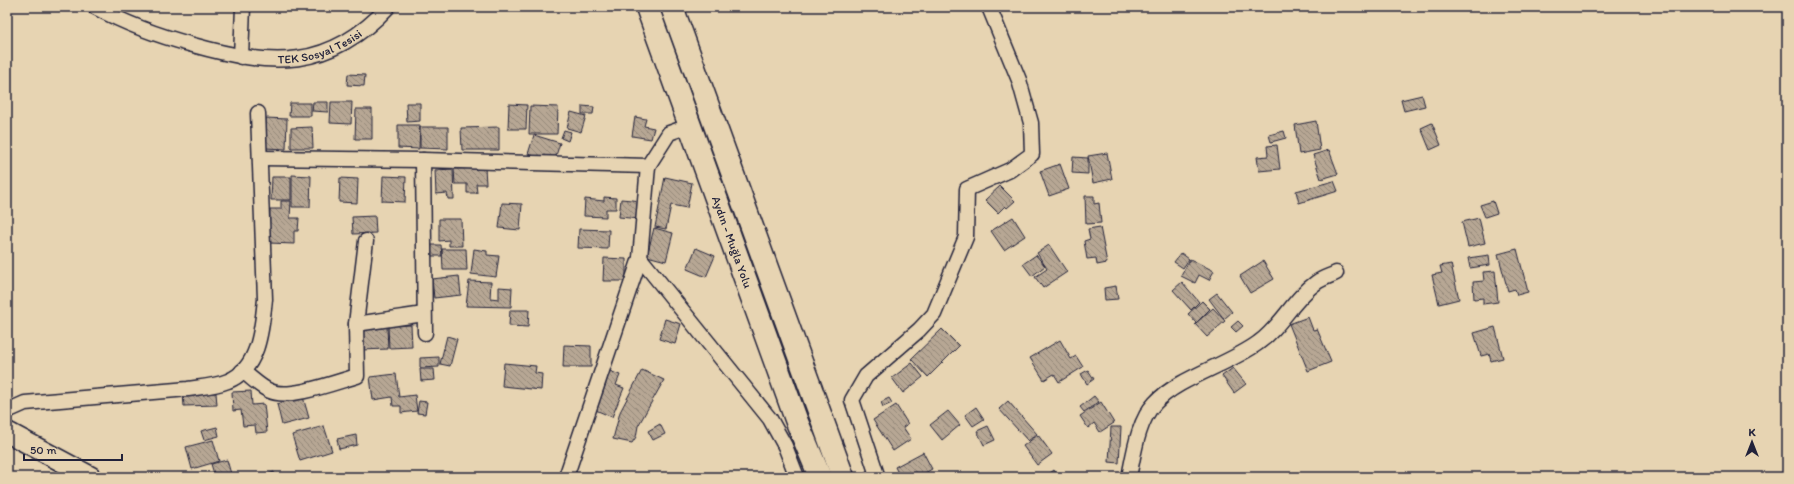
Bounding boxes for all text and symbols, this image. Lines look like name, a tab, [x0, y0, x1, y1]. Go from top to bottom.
street label: TEK Sosyal Tesisi	[278, 26, 365, 67]
street label: Aydın - Muğla Yolu	[709, 194, 755, 290]
north arrow	[1732, 422, 1772, 462]
text: K	[1748, 426, 1756, 439]
scale bar	[24, 436, 122, 462]
text: 50 m	[30, 443, 56, 457]

